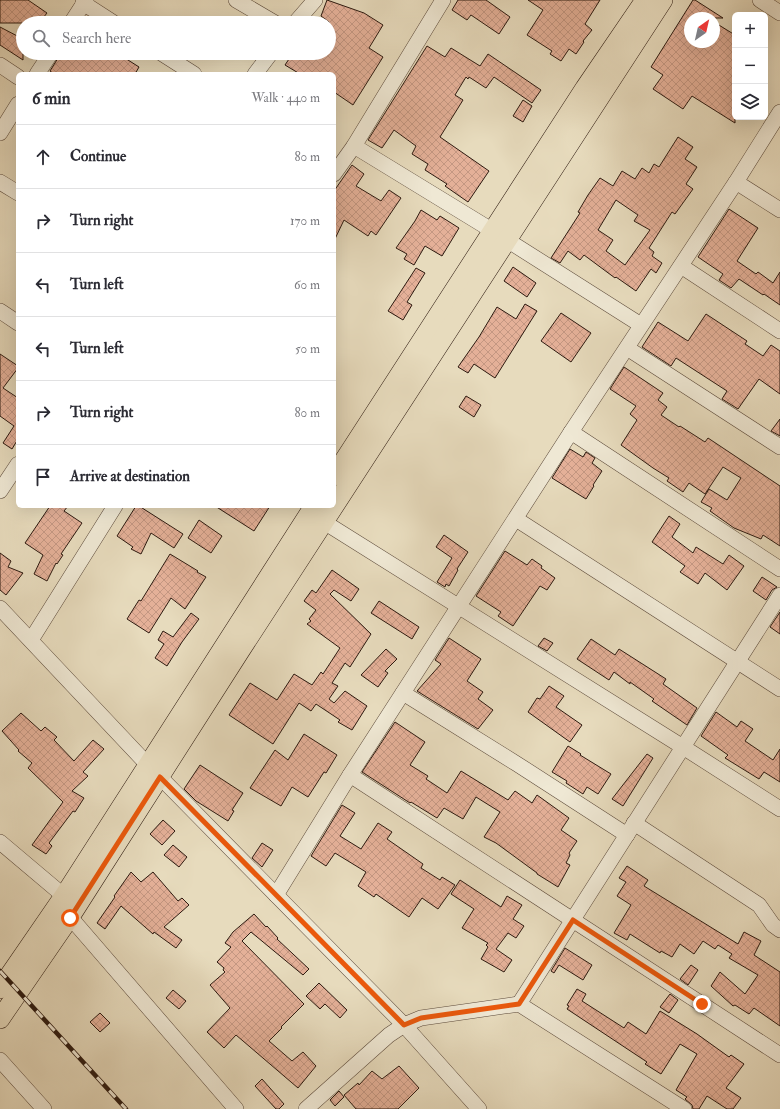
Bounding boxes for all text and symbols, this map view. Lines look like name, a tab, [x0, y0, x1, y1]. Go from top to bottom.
north arrow	[684, 12, 720, 48]
map controls	[732, 12, 768, 120]
button: +	[732, 12, 768, 48]
search box	[16, 16, 336, 60]
icon: search	[30, 27, 52, 49]
text: Search here	[62, 29, 131, 48]
button: −	[732, 48, 768, 84]
button: layers	[732, 84, 768, 120]
text: 6 min	[32, 88, 71, 109]
text: Walk · 440 m	[251, 90, 320, 106]
icon: ahead	[32, 146, 54, 168]
text: Continue	[70, 147, 126, 166]
text: 80 m	[294, 149, 320, 165]
icon: right	[32, 210, 54, 232]
text: Turn right	[70, 211, 133, 230]
text: 170 m	[290, 213, 320, 229]
icon: left	[32, 274, 54, 296]
text: Turn left	[70, 275, 124, 294]
text: 60 m	[294, 277, 320, 293]
icon: left	[32, 338, 54, 360]
text: Turn left	[70, 339, 124, 358]
text: 50 m	[295, 341, 320, 357]
icon: right	[32, 402, 54, 424]
text: Turn right	[70, 403, 133, 422]
text: 80 m	[294, 405, 320, 421]
icon: arrive	[32, 466, 54, 488]
text: Arrive at destination	[70, 467, 190, 486]
route start	[61, 909, 79, 927]
route end	[693, 995, 711, 1013]

